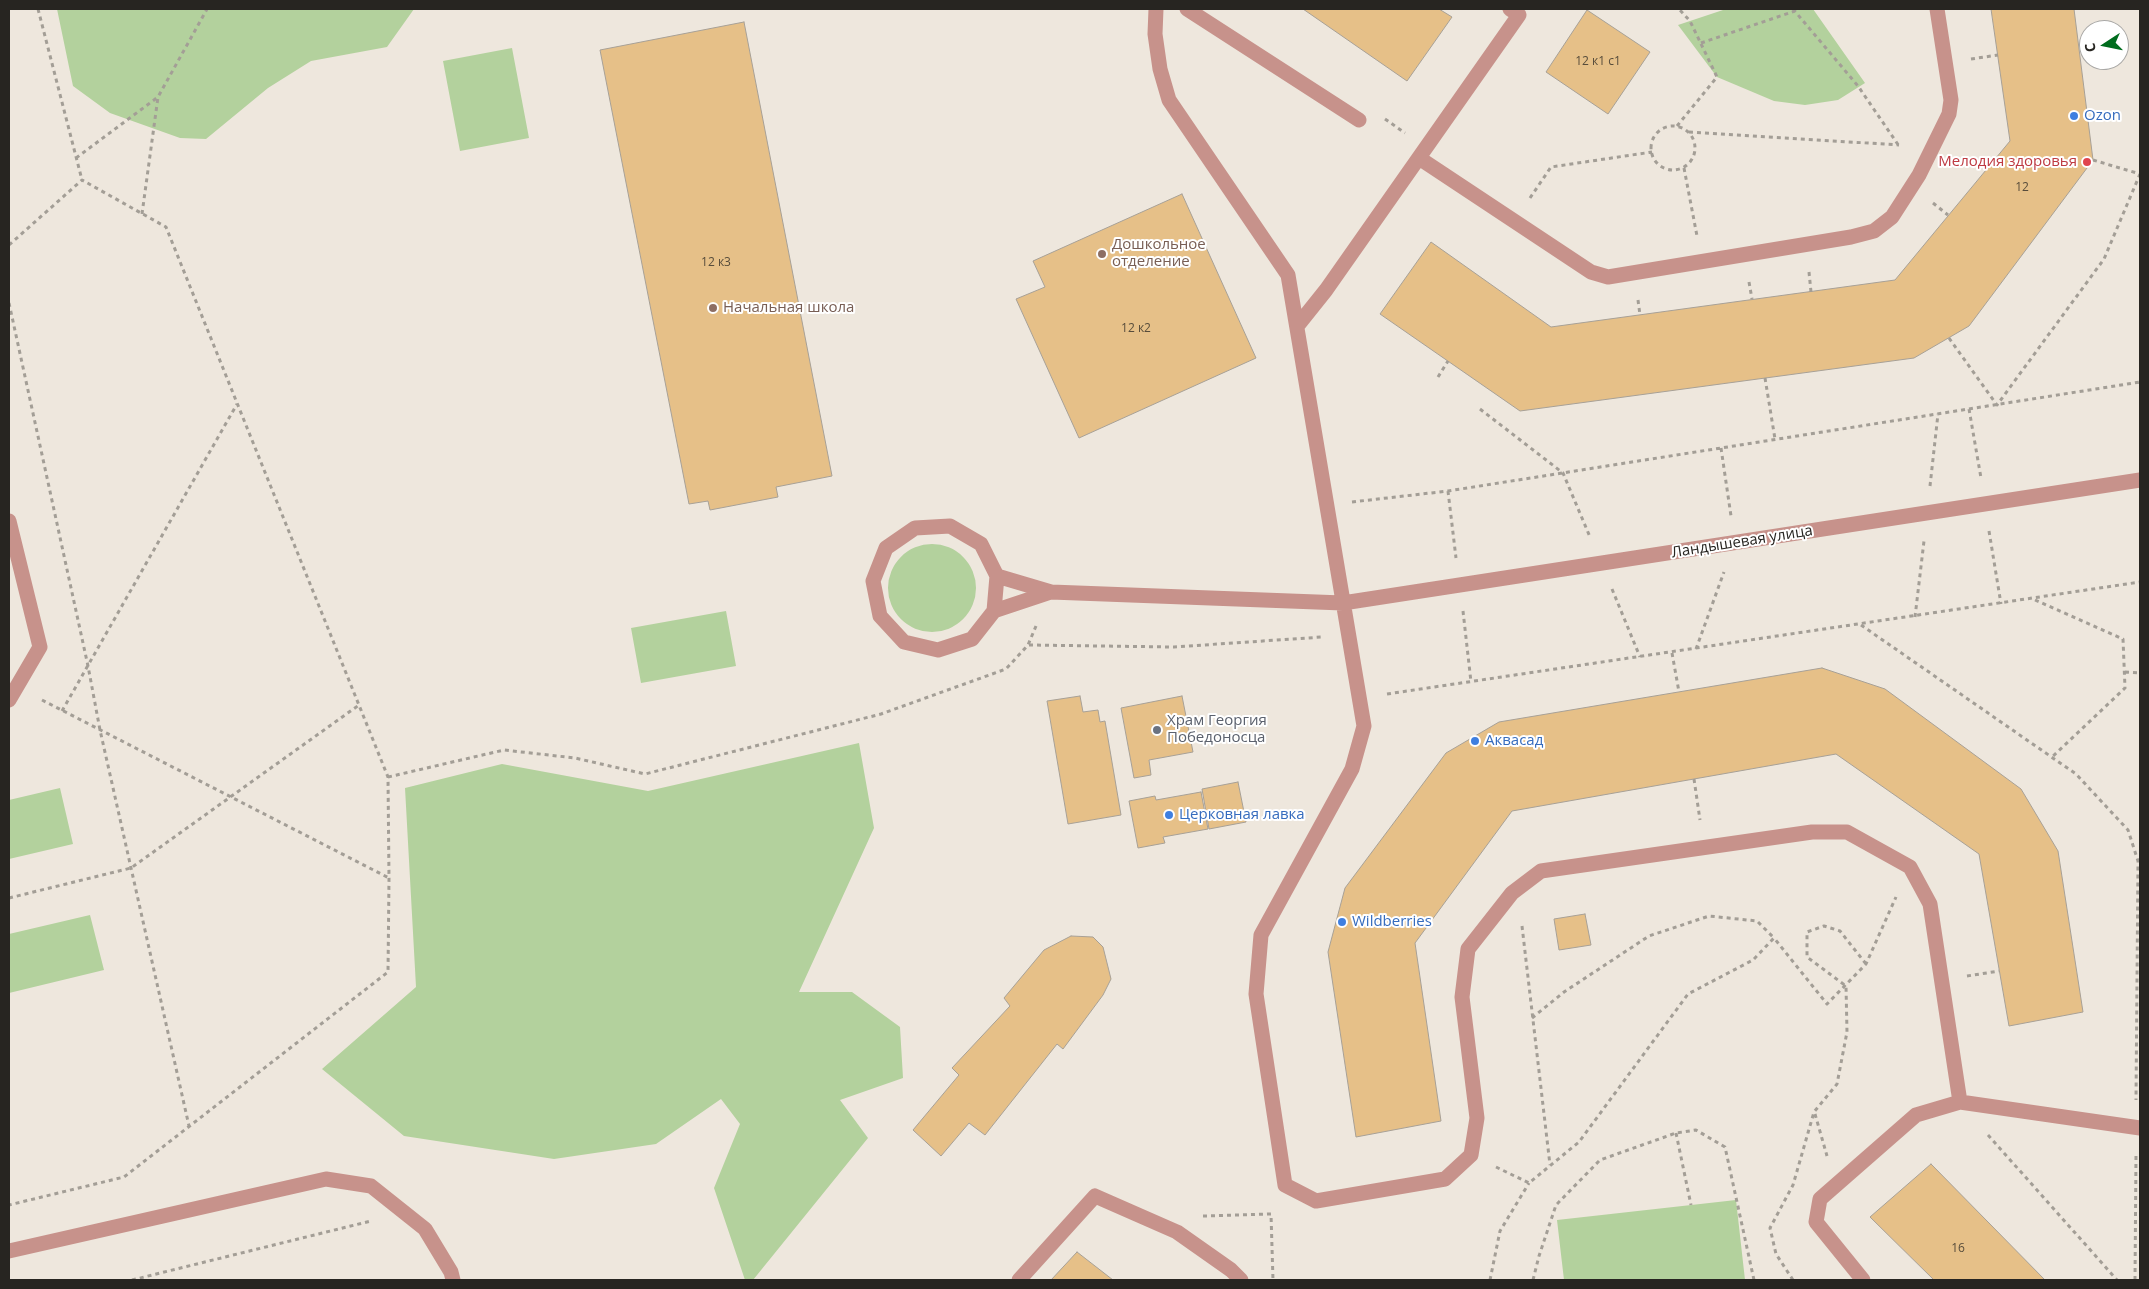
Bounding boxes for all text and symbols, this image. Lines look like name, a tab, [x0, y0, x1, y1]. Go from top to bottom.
north arrow	[2079, 20, 2129, 70]
text: С	[2080, 42, 2100, 54]
house number: 12 к1 с1	[1575, 55, 1621, 69]
place label: Ozon	[2084, 107, 2121, 125]
marker: Ozon	[2068, 110, 2080, 122]
place label: Мелодия здоровья	[1938, 153, 2077, 171]
marker: Мелодия здоровья	[2081, 156, 2093, 168]
house number: 12	[2015, 181, 2029, 195]
place label: Дошкольное отделение	[1112, 236, 1206, 271]
marker: Дошкольное отделение	[1096, 248, 1108, 260]
house number: 12 к3	[701, 256, 731, 270]
place label: Начальная школа	[723, 299, 854, 317]
marker: Начальная школа	[707, 302, 719, 314]
house number: 12 к2	[1121, 322, 1151, 336]
street label: Ландышевая улица	[1670, 522, 1814, 562]
place label: Храм Георгия Победоносца	[1167, 712, 1267, 747]
marker: Храм Георгия Победоносца	[1151, 724, 1163, 736]
place label: Аквасад	[1485, 732, 1543, 750]
marker: Аквасад	[1469, 735, 1481, 747]
place label: Церковная лавка	[1179, 806, 1305, 824]
marker: Церковная лавка	[1163, 809, 1175, 821]
place label: Wildberries	[1352, 913, 1432, 931]
marker: Wildberries	[1336, 916, 1348, 928]
house number: 16	[1951, 1242, 1965, 1256]

